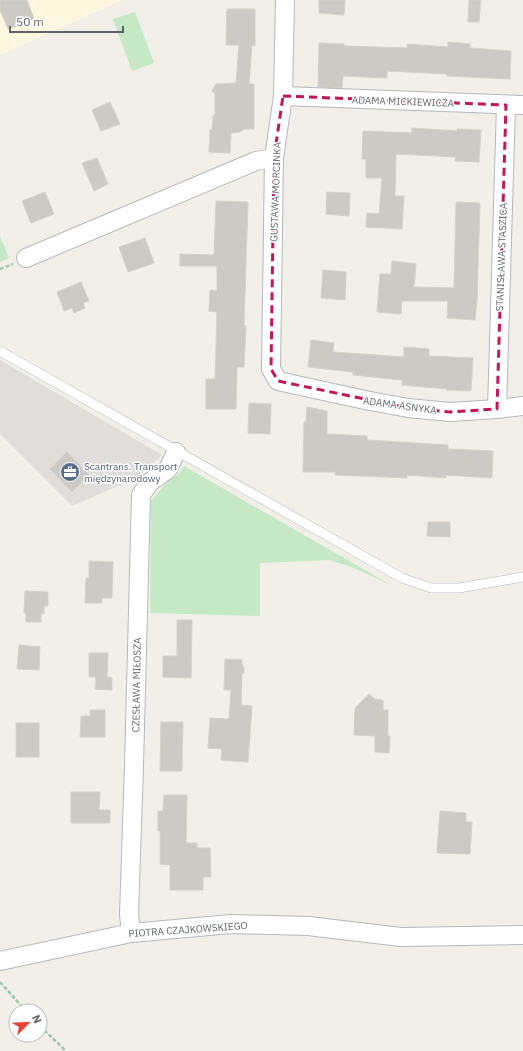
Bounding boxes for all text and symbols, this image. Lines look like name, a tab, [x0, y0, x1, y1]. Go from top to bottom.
scale bar	[10, 8, 123, 34]
text: 50 m	[16, 14, 44, 29]
street label: ADAMA MICKIEWICZA	[352, 93, 455, 110]
street label: GUSTAWA MORCINKA	[267, 141, 284, 242]
street label: STANISŁAWA STASZICA	[493, 202, 510, 312]
street label: ADAMA ASNYKA	[362, 394, 438, 417]
place label: Scantrans. Transport międzynarodowy	[84, 460, 178, 485]
office icon: Scantrans. Transport międzynarodowy	[59, 461, 81, 483]
street label: CZESŁAWA MIŁOSZA	[129, 637, 144, 733]
street label: PIOTRA CZAJKOWSKIEGO	[128, 919, 248, 940]
north arrow	[8, 1003, 48, 1043]
text: N	[29, 1012, 45, 1025]

